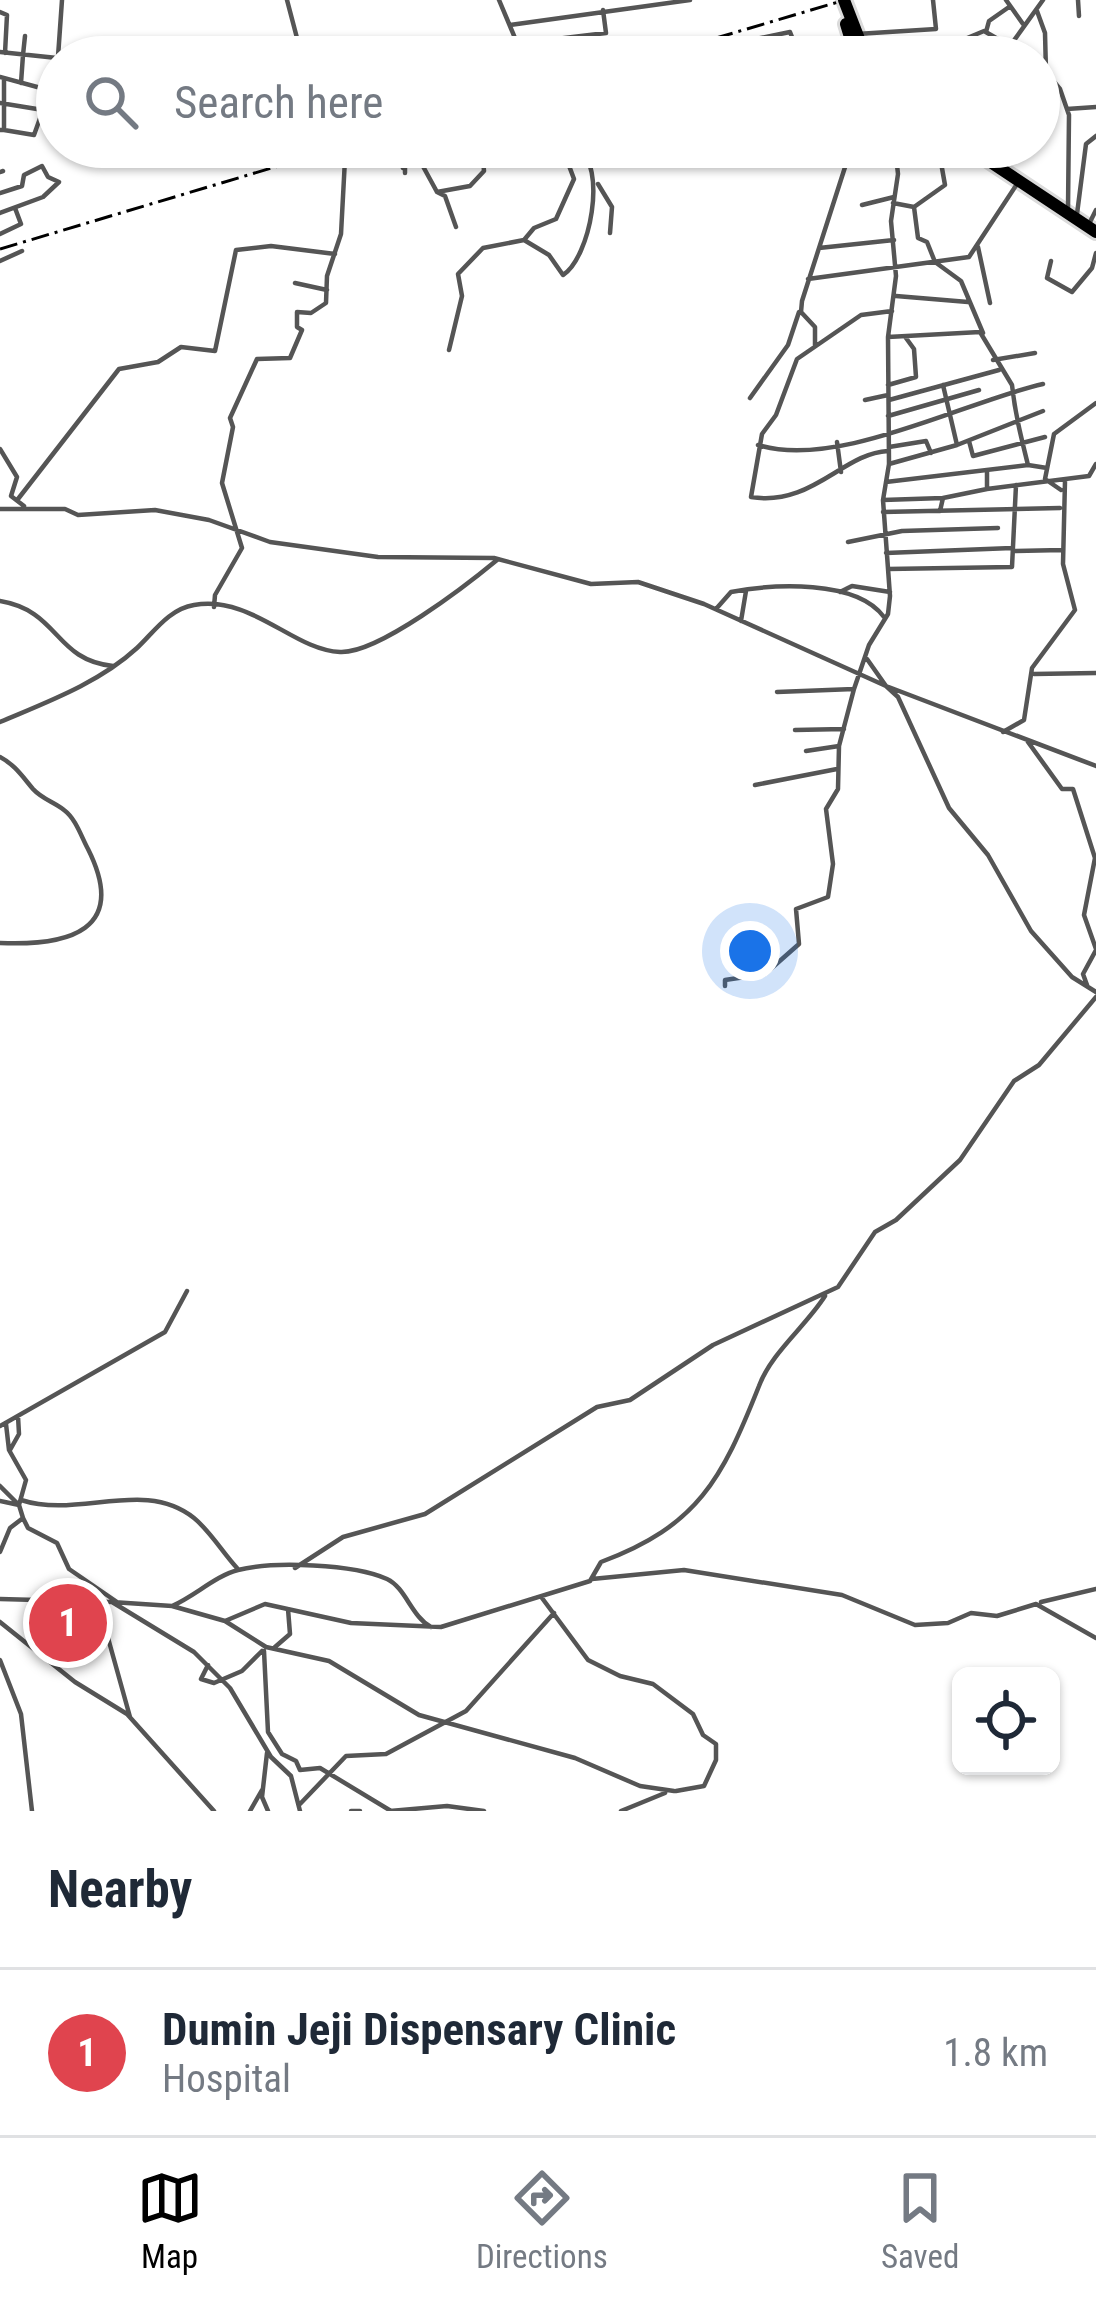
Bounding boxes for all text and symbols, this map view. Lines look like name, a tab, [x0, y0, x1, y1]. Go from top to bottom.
search box	[36, 36, 1060, 168]
icon: search	[78, 69, 144, 135]
text: Search here	[174, 76, 383, 129]
your location	[720, 921, 780, 981]
pin: 1	[29, 1578, 107, 1668]
map controls	[952, 1667, 1060, 1775]
button: locate	[952, 1667, 1060, 1775]
text: Nearby	[48, 1860, 192, 1919]
text: Dumin Jeji Dispensary Clinic	[162, 2003, 676, 2056]
text: 1	[77, 2030, 97, 2076]
text: 1.8 km	[943, 2030, 1048, 2076]
text: Hospital	[162, 2056, 291, 2102]
tab: Map	[137, 2165, 203, 2276]
tab: Directions	[476, 2165, 608, 2276]
tab: Saved	[881, 2165, 959, 2276]

